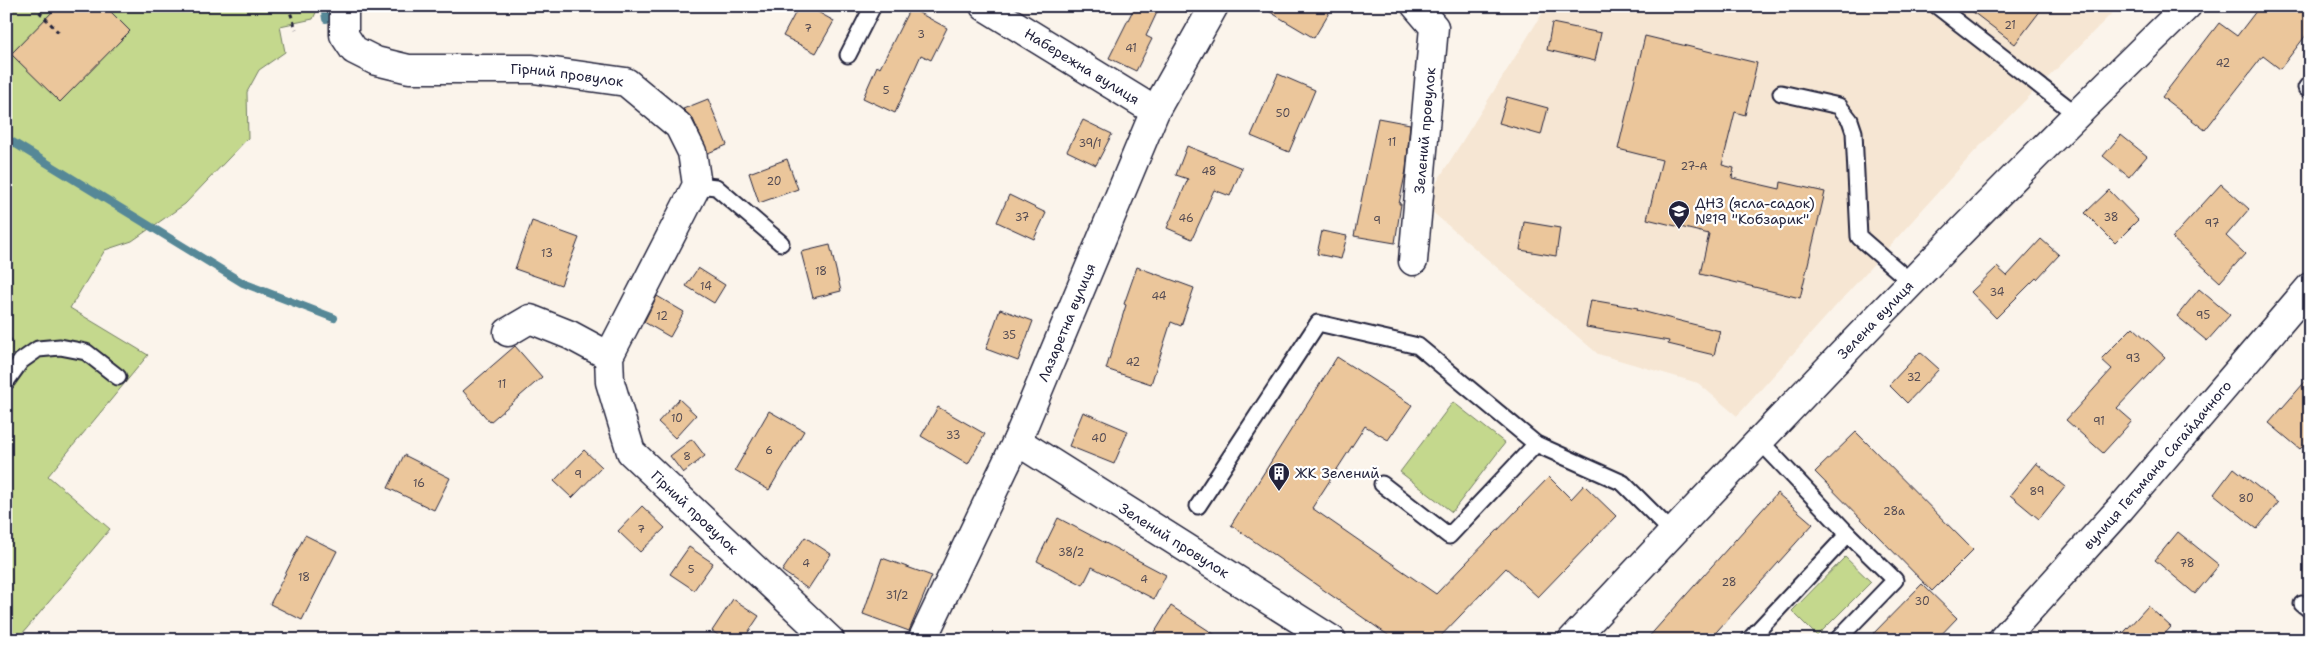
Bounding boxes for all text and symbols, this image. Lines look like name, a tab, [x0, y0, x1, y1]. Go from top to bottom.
house number: 21	[2004, 18, 2016, 33]
house number: 7	[804, 21, 812, 36]
street label: Набережна вулиця	[1021, 24, 1143, 108]
house number: 3	[917, 27, 925, 42]
house number: 41	[1125, 41, 1137, 56]
house number: 42	[2216, 56, 2230, 71]
street label: Гірний провулок	[510, 60, 625, 91]
street label: Зелений провулок	[1410, 66, 1439, 194]
house number: 5	[883, 83, 890, 98]
house number: 50	[1276, 106, 1290, 121]
house number: 11	[1388, 135, 1396, 150]
house number: 39/1	[1078, 136, 1102, 151]
house number: 27-А	[1681, 159, 1707, 174]
house number: 48	[1201, 164, 1217, 179]
house number: 20	[766, 174, 782, 189]
place label: ДНЗ (ясла-садок) №19 "Кобзарик"	[1695, 194, 1815, 228]
school or university icon: ДНЗ (ясла-садок) №19 "Кобзарик"	[1667, 199, 1691, 230]
house number: 37	[1015, 210, 1030, 225]
house number: 38	[2103, 210, 2119, 225]
house number: 46	[1178, 211, 1194, 226]
house number: 9	[1373, 213, 1381, 228]
house number: 97	[2205, 216, 2220, 231]
house number: 13	[541, 246, 553, 261]
street label: Лазаретна вулиця	[1034, 261, 1099, 384]
house number: 18	[815, 264, 827, 279]
street label: Зелена вулиця	[1833, 277, 1917, 363]
house number: 14	[700, 279, 712, 294]
house number: 34	[1990, 285, 2005, 300]
house number: 44	[1151, 289, 1167, 304]
house number: 95	[2196, 308, 2210, 323]
house number: 12	[656, 309, 668, 324]
house number: 35	[1002, 328, 1016, 343]
house number: 93	[2126, 351, 2140, 366]
house number: 42	[1126, 355, 1140, 370]
house number: 32	[1907, 370, 1921, 385]
house number: 11	[498, 377, 506, 392]
street label: вулиця Гетьмана Сагайдачного	[2079, 377, 2235, 553]
house number: 10	[671, 411, 683, 426]
house number: 91	[2093, 414, 2105, 429]
house number: 33	[946, 428, 960, 443]
house number: 40	[1091, 431, 1107, 446]
house number: 6	[765, 443, 773, 458]
house number: 8	[683, 449, 691, 464]
building icon: ЖК Зелений	[1267, 461, 1291, 492]
place label: ЖК Зелений	[1295, 464, 1380, 482]
house number: 9	[574, 467, 582, 482]
street label: Гірний провулок	[647, 467, 743, 558]
house number: 16	[413, 476, 425, 491]
house number: 89	[2030, 484, 2044, 499]
house number: 80	[2238, 491, 2254, 506]
street label: Зелений провулок	[1116, 499, 1233, 582]
house number: 28а	[1883, 504, 1905, 519]
house number: 7	[637, 522, 645, 537]
house number: 38/2	[1058, 545, 1084, 560]
house number: 4	[802, 556, 810, 571]
house number: 78	[2180, 556, 2194, 571]
house number: 5	[688, 562, 695, 577]
house number: 18	[298, 570, 310, 585]
house number: 4	[1140, 572, 1148, 587]
house number: 28	[1721, 575, 1737, 590]
house number: 31/2	[886, 588, 908, 603]
house number: 30	[1914, 594, 1930, 609]

